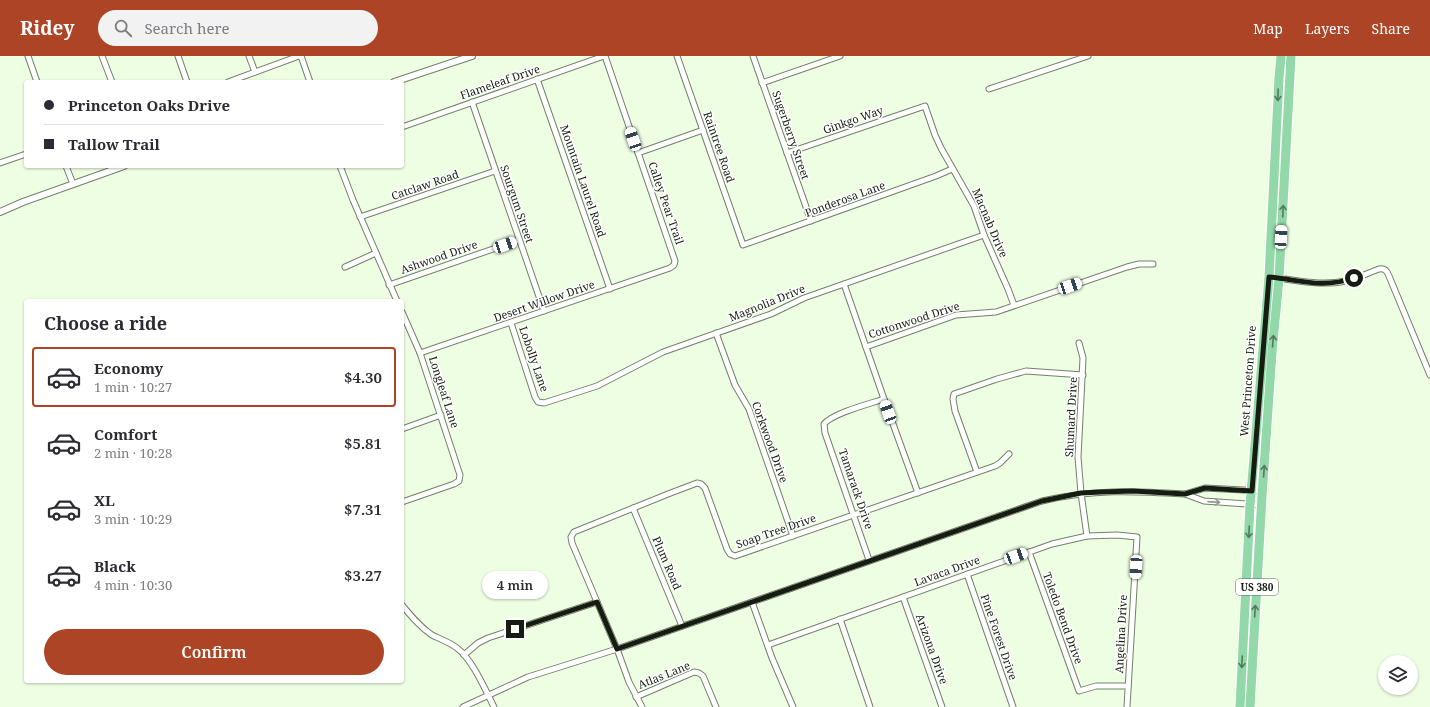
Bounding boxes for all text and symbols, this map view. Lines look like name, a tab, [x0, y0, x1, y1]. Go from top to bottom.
search box	[98, 10, 378, 46]
text: Ridey	[20, 15, 74, 41]
icon: search	[112, 17, 134, 39]
text: Search here	[144, 18, 230, 38]
text: Map	[1253, 19, 1283, 38]
text: Layers	[1305, 19, 1350, 38]
text: Share	[1372, 19, 1410, 38]
street label: Flameleaf Drive	[458, 61, 542, 102]
one-way arrow	[1274, 88, 1282, 101]
street label: Sugerberry Street	[769, 89, 814, 181]
text: Princeton Oaks Drive	[68, 95, 230, 115]
street label: Ginkgo Way	[821, 102, 886, 137]
street label: Raintree Road	[700, 109, 739, 185]
street label: Mountain Laurel Road	[557, 123, 610, 239]
car	[623, 126, 643, 152]
text: Tallow Trail	[68, 134, 160, 154]
street label: Calley Pear Trail	[645, 160, 688, 247]
street label: Sourgum Street	[497, 163, 538, 245]
street label: Catclaw Road	[389, 166, 461, 203]
street label: Ponderosa Lane	[803, 177, 887, 220]
street label: Macnab Drive	[969, 186, 1012, 260]
one-way arrow	[1279, 205, 1286, 218]
car	[1274, 225, 1288, 249]
car	[492, 235, 518, 255]
street label: Ashwood Drive	[398, 236, 479, 277]
route start	[1345, 269, 1363, 287]
street label: Desert Willow Drive	[491, 276, 597, 325]
car	[1057, 276, 1083, 296]
street label: Magnolia Drive	[727, 280, 807, 325]
street label: Cottonwood Drive	[866, 298, 961, 341]
text: Choose a ride	[44, 311, 167, 335]
street label: Lobolly Lane	[516, 324, 553, 394]
street label: West Princeton Drive	[1236, 325, 1259, 437]
one-way arrow	[1269, 335, 1277, 348]
street label: Longleaf Lane	[426, 354, 463, 430]
text: Economy	[94, 358, 163, 378]
icon: car	[46, 359, 82, 395]
text: $4.30	[344, 367, 382, 387]
street label: Shumard Drive	[1061, 376, 1080, 457]
text: 1 min · 10:27	[94, 378, 172, 396]
street label: Corkwood Drive	[749, 399, 792, 485]
car	[878, 399, 898, 425]
text: Comfort	[94, 424, 157, 444]
icon: car	[46, 425, 82, 461]
text: $5.81	[344, 433, 382, 453]
text: 2 min · 10:28	[94, 444, 172, 462]
street label: Tamarack Drive	[836, 447, 877, 531]
one-way arrow	[1260, 465, 1267, 478]
text: XL	[94, 490, 115, 510]
icon: car	[46, 491, 82, 527]
text: $7.31	[344, 499, 382, 519]
one-way arrow	[1207, 499, 1220, 506]
text: 3 min · 10:29	[94, 510, 172, 528]
street label: Soap Tree Drive	[734, 510, 818, 551]
one-way arrow	[1245, 525, 1253, 538]
street label: Plum Road	[649, 534, 686, 592]
car	[1003, 546, 1029, 566]
street label: Lavaca Drive	[912, 552, 982, 589]
car	[1129, 555, 1143, 579]
text: Black	[94, 556, 136, 576]
icon: car	[46, 557, 82, 593]
text: $3.27	[344, 565, 382, 585]
street label: Toledo Bend Drive	[1040, 570, 1087, 666]
callout: 4 min	[482, 571, 548, 599]
text: 4 min · 10:30	[94, 576, 172, 594]
text: 4 min	[497, 576, 533, 594]
road number: US 380	[1236, 579, 1278, 595]
street label: Pine Forest Drive	[978, 592, 1021, 682]
street label: Angelina Drive	[1111, 594, 1130, 674]
one-way arrow	[1252, 605, 1259, 618]
street label: Arizona Drive	[913, 612, 952, 686]
route end	[506, 620, 524, 638]
button: Confirm	[44, 629, 384, 675]
one-way arrow	[1238, 655, 1246, 668]
map controls	[1378, 655, 1418, 695]
button: layers	[1378, 655, 1418, 695]
street label: Atlas Lane	[635, 657, 692, 692]

